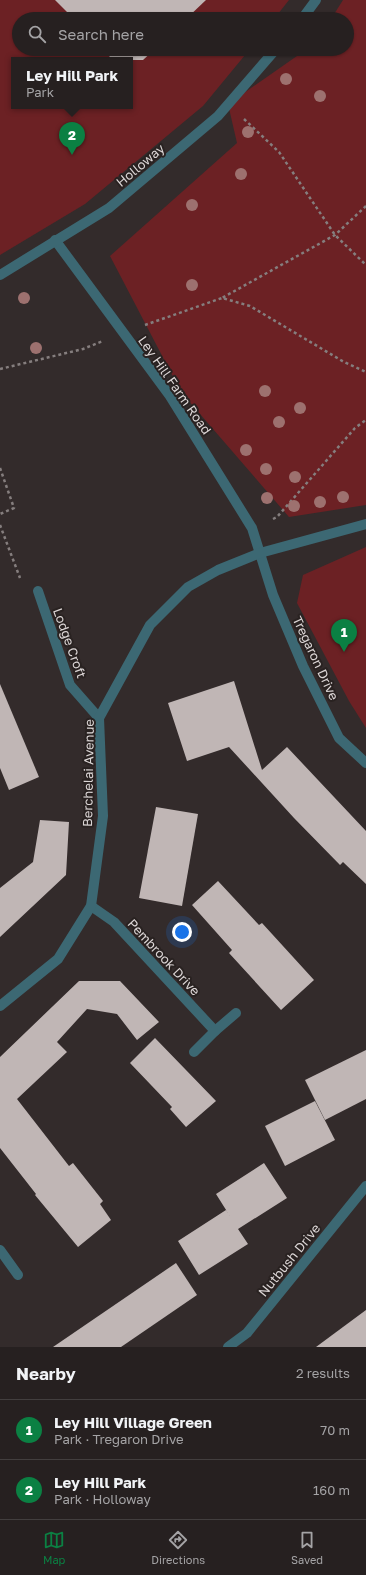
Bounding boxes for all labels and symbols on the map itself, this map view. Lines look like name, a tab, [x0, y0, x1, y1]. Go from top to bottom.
pin: 2	[59, 122, 85, 155]
street label: Holloway	[113, 140, 168, 190]
street label: Ley Hill Farm Road	[135, 333, 215, 437]
street label: Lodge Croft	[50, 606, 90, 680]
street label: Tregaron Drive	[290, 613, 342, 703]
pin: 1	[331, 619, 357, 652]
street label: Berchelai Avenue	[79, 719, 97, 827]
street label: Pembrook Drive	[124, 915, 204, 999]
your location	[172, 922, 192, 942]
street label: Nutbush Drive	[255, 1220, 323, 1300]

